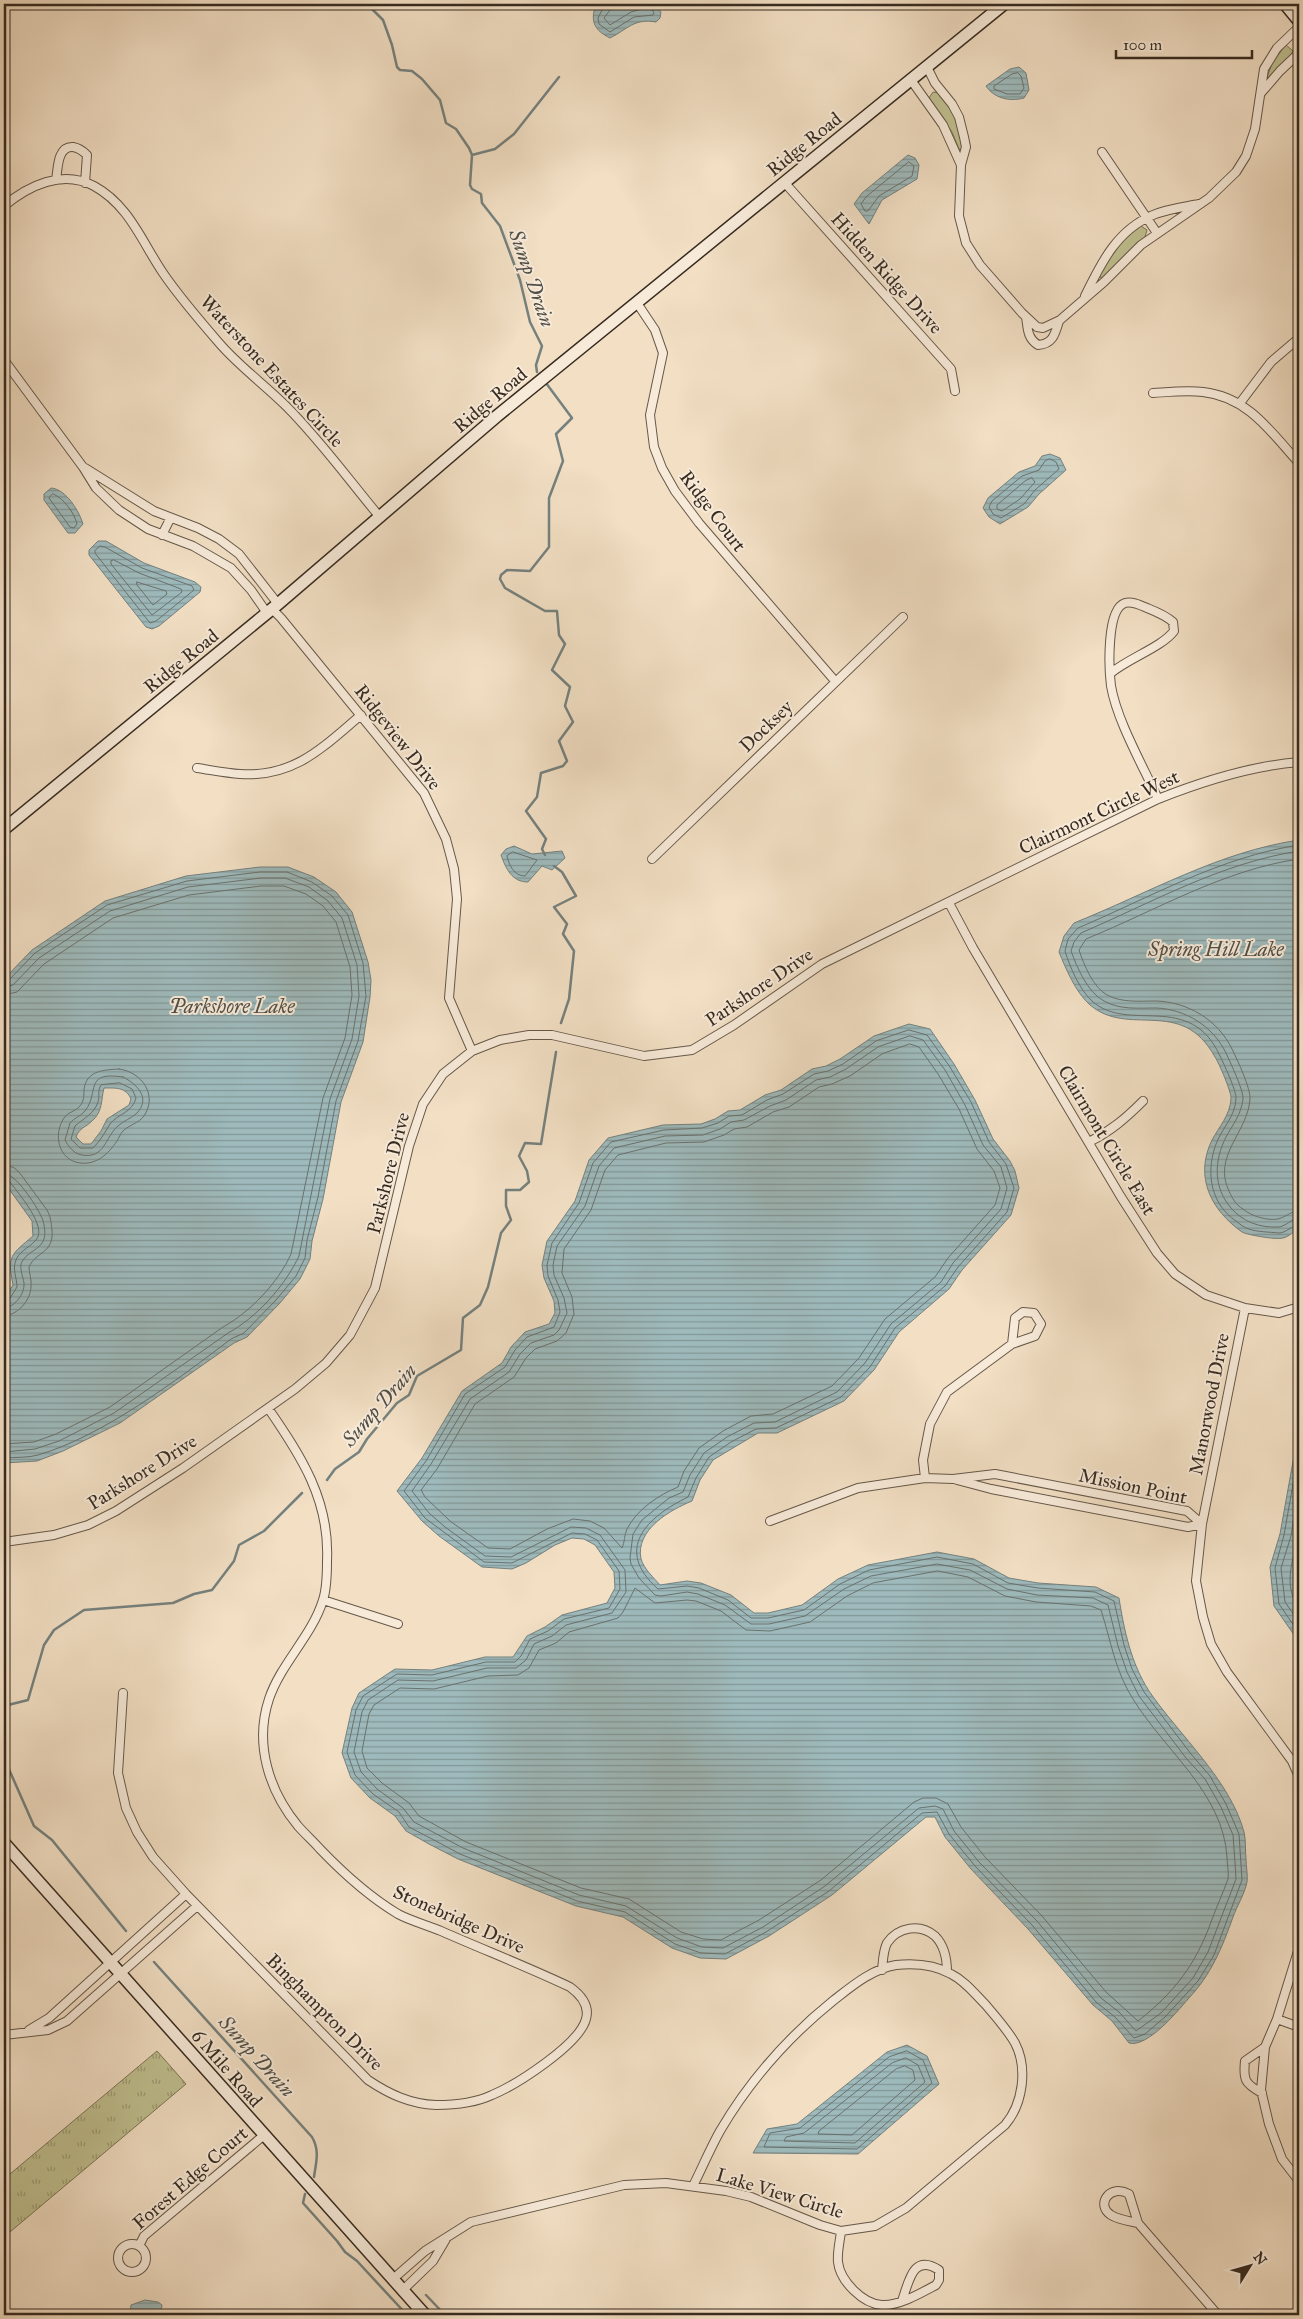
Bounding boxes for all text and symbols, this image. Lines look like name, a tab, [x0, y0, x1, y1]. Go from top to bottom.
scale bar	[1116, 28, 1252, 60]
text: 100 m	[1123, 36, 1163, 54]
street label: Ridge Road	[762, 107, 847, 182]
street label: Hidden Ridge Drive	[826, 207, 948, 339]
water label: Sump Drain	[503, 225, 560, 331]
street label: Waterstone Estates Circle	[195, 290, 349, 452]
street label: Ridge Road	[448, 362, 533, 438]
street label: Ridge Court	[674, 466, 751, 557]
street label: Ridge Road	[139, 624, 224, 699]
street label: Ridgeview Drive	[349, 680, 446, 795]
street label: Docksey	[735, 694, 798, 757]
street label: Clairmont Circle West	[1015, 765, 1183, 859]
water label: Spring Hill Lake	[1147, 937, 1284, 962]
street label: Parkshore Drive	[701, 943, 817, 1031]
water label: Parkshore Lake	[169, 994, 295, 1018]
street label: Clairmont Circle East	[1053, 1061, 1161, 1219]
street label: Parkshore Drive	[362, 1110, 414, 1236]
street label: Manorwood Drive	[1184, 1331, 1234, 1477]
water label: Sump Drain	[336, 1358, 422, 1453]
street label: Parkshore Drive	[83, 1429, 201, 1515]
street label: Mission Point	[1077, 1463, 1190, 1509]
street label: Stonebridge Drive	[389, 1880, 528, 1959]
street label: Binghampton Drive	[261, 1949, 388, 2076]
water label: Sump Drain	[213, 2009, 300, 2103]
street label: 6 Mile Road	[187, 2024, 268, 2112]
street label: Forest Edge Court	[128, 2122, 253, 2235]
street label: Lake View Circle	[714, 2163, 846, 2223]
north arrow	[1226, 2242, 1276, 2292]
text: N	[1250, 2249, 1270, 2268]

